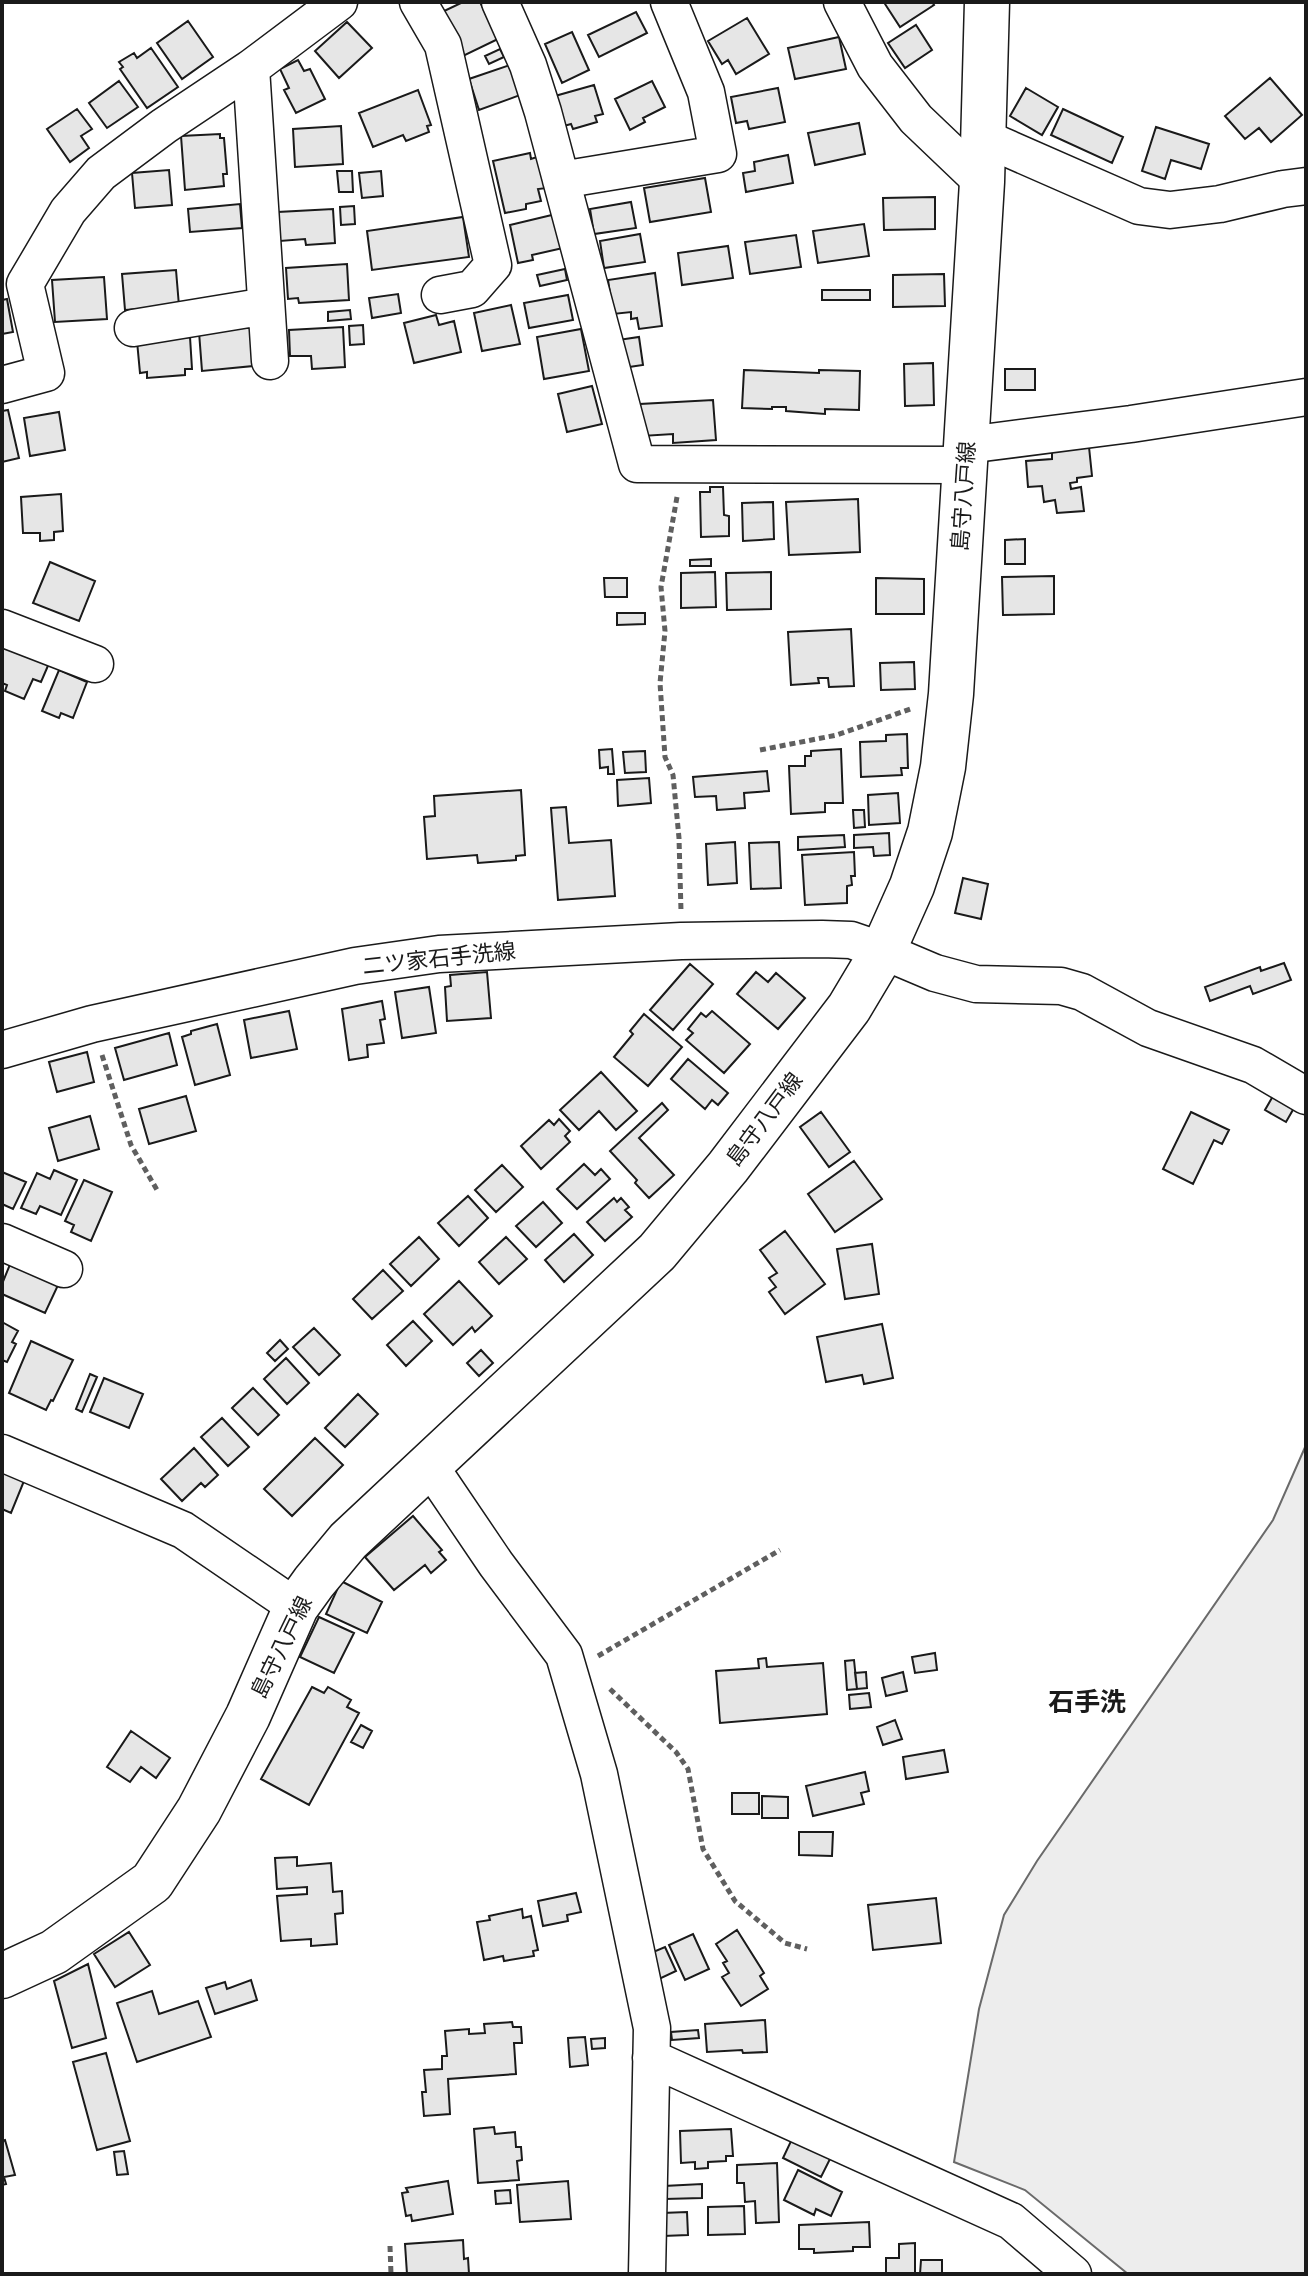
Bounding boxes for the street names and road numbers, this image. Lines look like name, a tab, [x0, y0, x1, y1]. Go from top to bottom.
street label: 島守八戸線	[946, 440, 981, 552]
street label: 二ツ家石手洗線	[361, 937, 517, 980]
street label: 島守八戸線	[721, 1067, 808, 1171]
street label: 島守八戸線	[245, 1592, 318, 1703]

